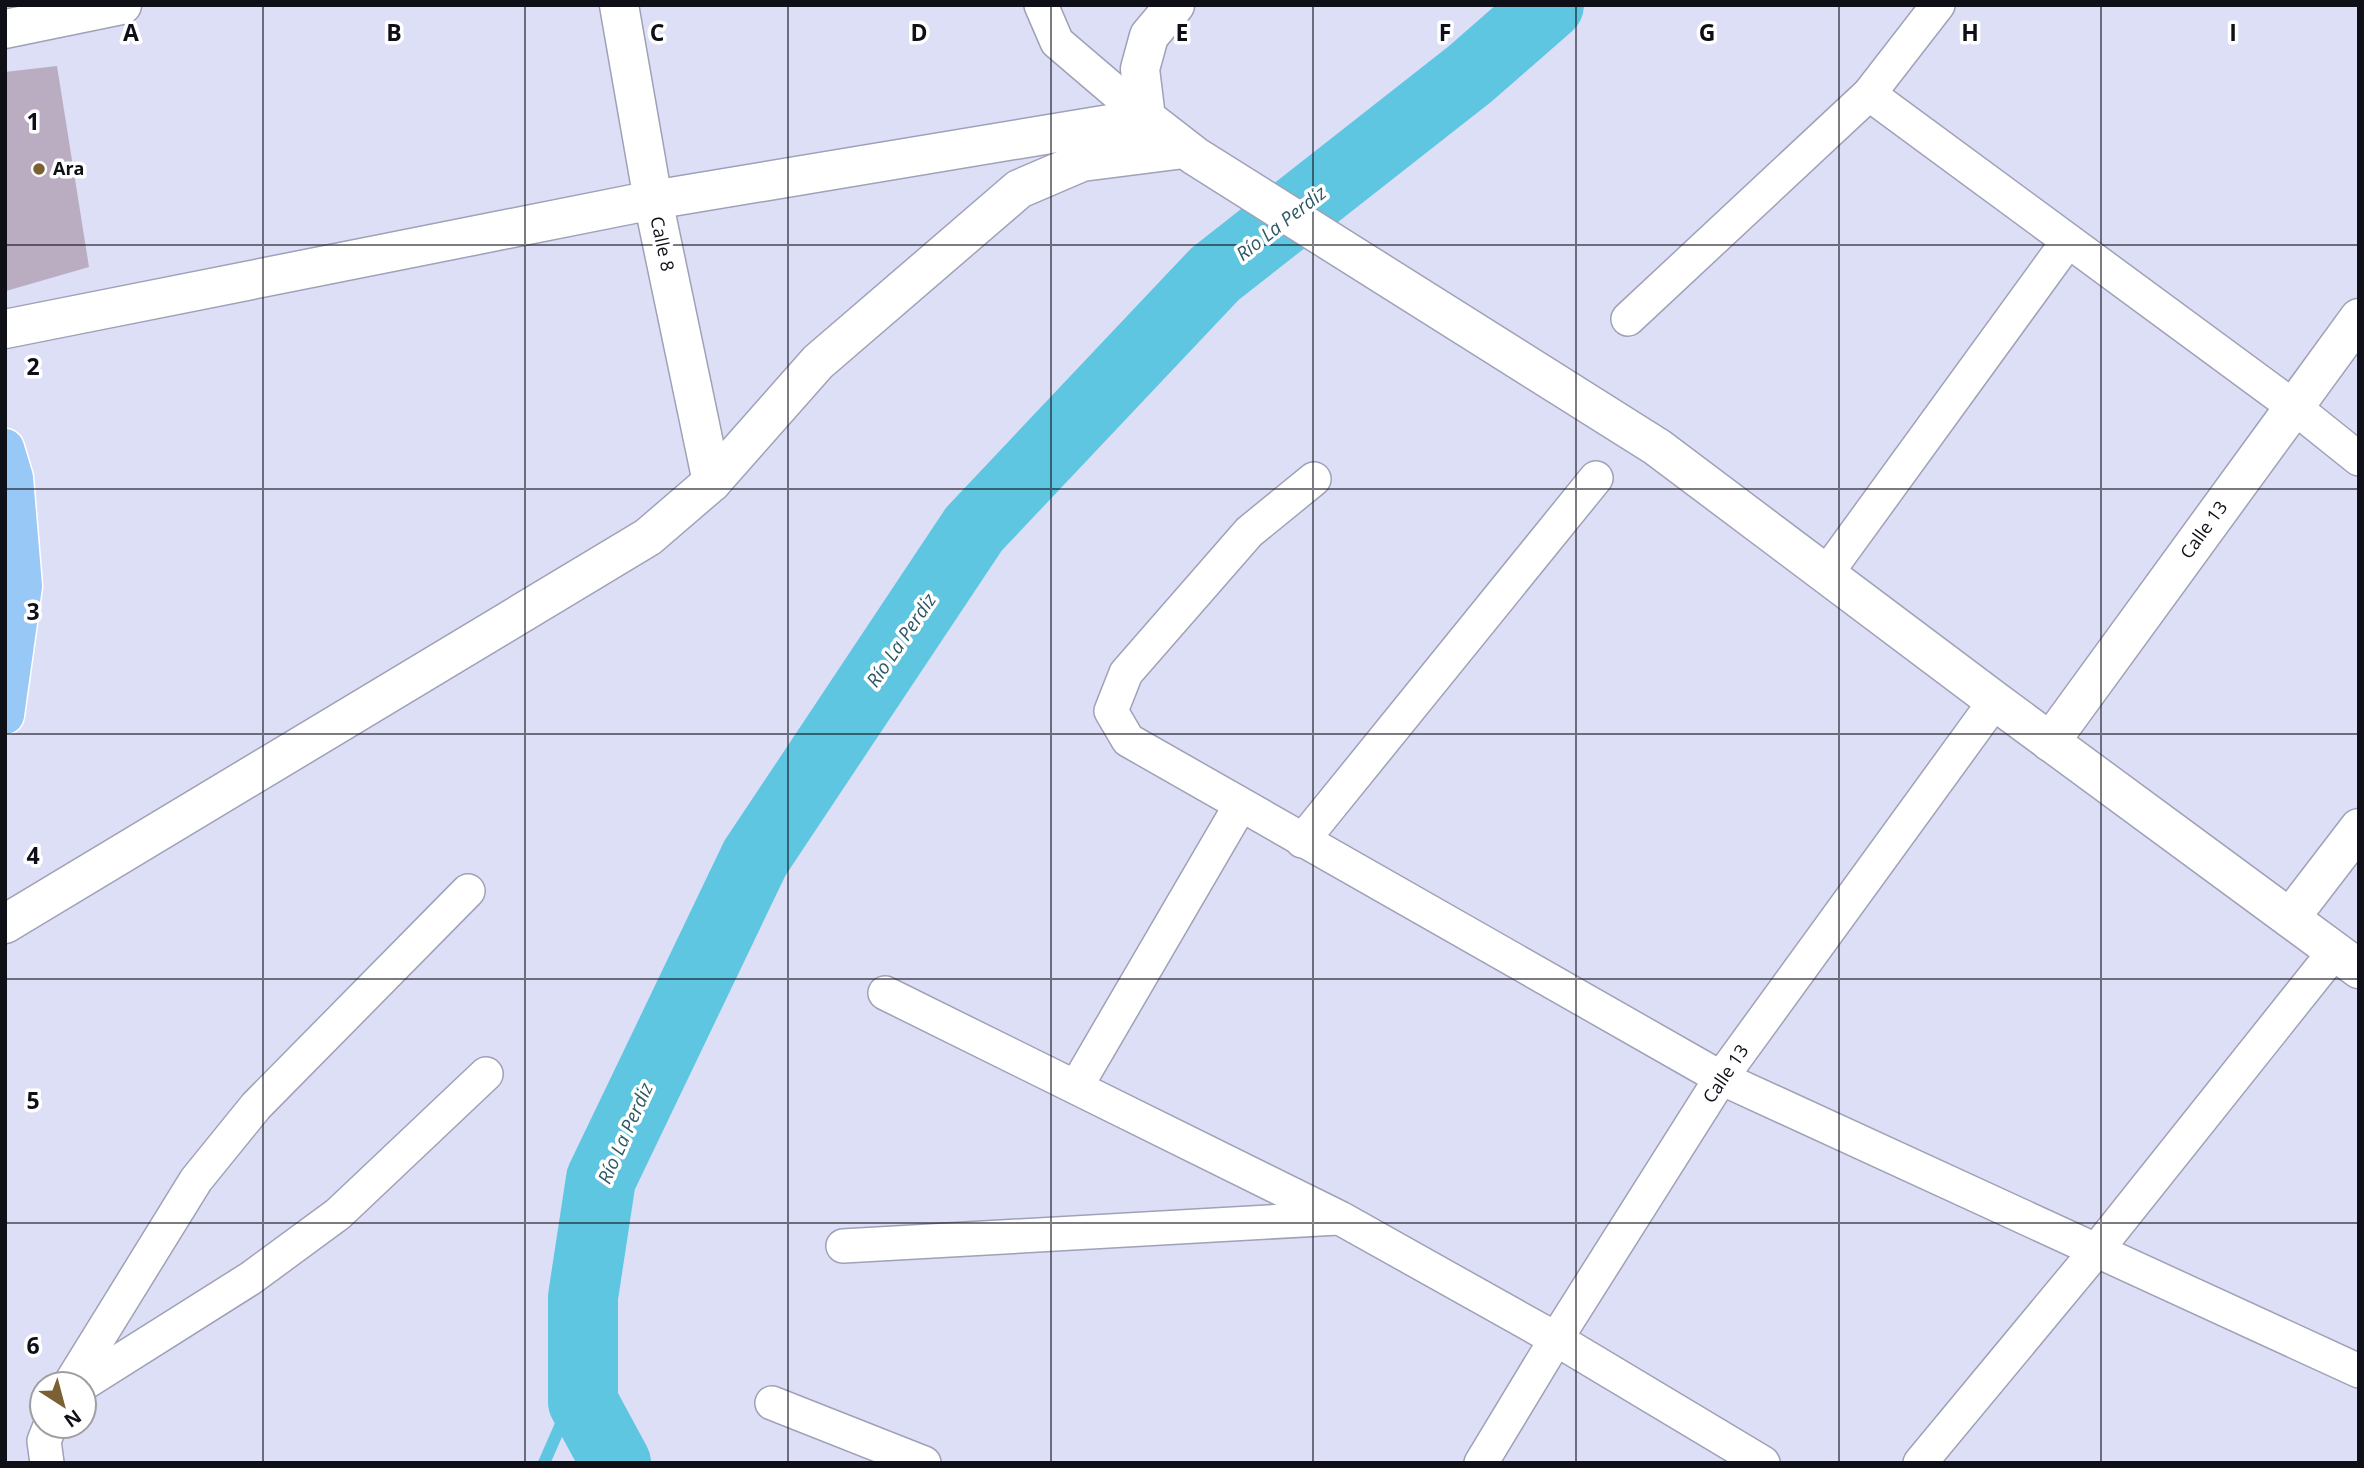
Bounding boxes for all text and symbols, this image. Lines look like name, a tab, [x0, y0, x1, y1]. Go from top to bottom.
text: A	[123, 16, 139, 48]
text: B	[386, 16, 402, 48]
text: C	[650, 16, 664, 48]
text: D	[910, 16, 928, 48]
text: E	[1176, 16, 1188, 48]
text: F	[1439, 16, 1451, 48]
text: G	[1699, 16, 1715, 48]
text: H	[1961, 16, 1979, 48]
text: I	[2229, 16, 2237, 48]
text: 1	[26, 105, 40, 137]
place label: Ara	[53, 156, 84, 180]
marker: Ara	[31, 161, 47, 177]
water label: Río La Perdiz	[1230, 179, 1332, 266]
street label: Calle 8	[645, 214, 680, 273]
text: 2	[26, 350, 40, 382]
street label: Calle 13	[2174, 496, 2232, 563]
water label: Río La Perdiz	[860, 587, 942, 692]
text: 3	[26, 595, 40, 627]
text: 4	[26, 839, 40, 871]
street label: Calle 13	[1697, 1039, 1754, 1107]
water label: Río La Perdiz	[591, 1078, 659, 1188]
text: 5	[26, 1084, 40, 1116]
text: 6	[26, 1329, 40, 1361]
north arrow	[28, 1370, 98, 1440]
text: N	[59, 1404, 87, 1434]

